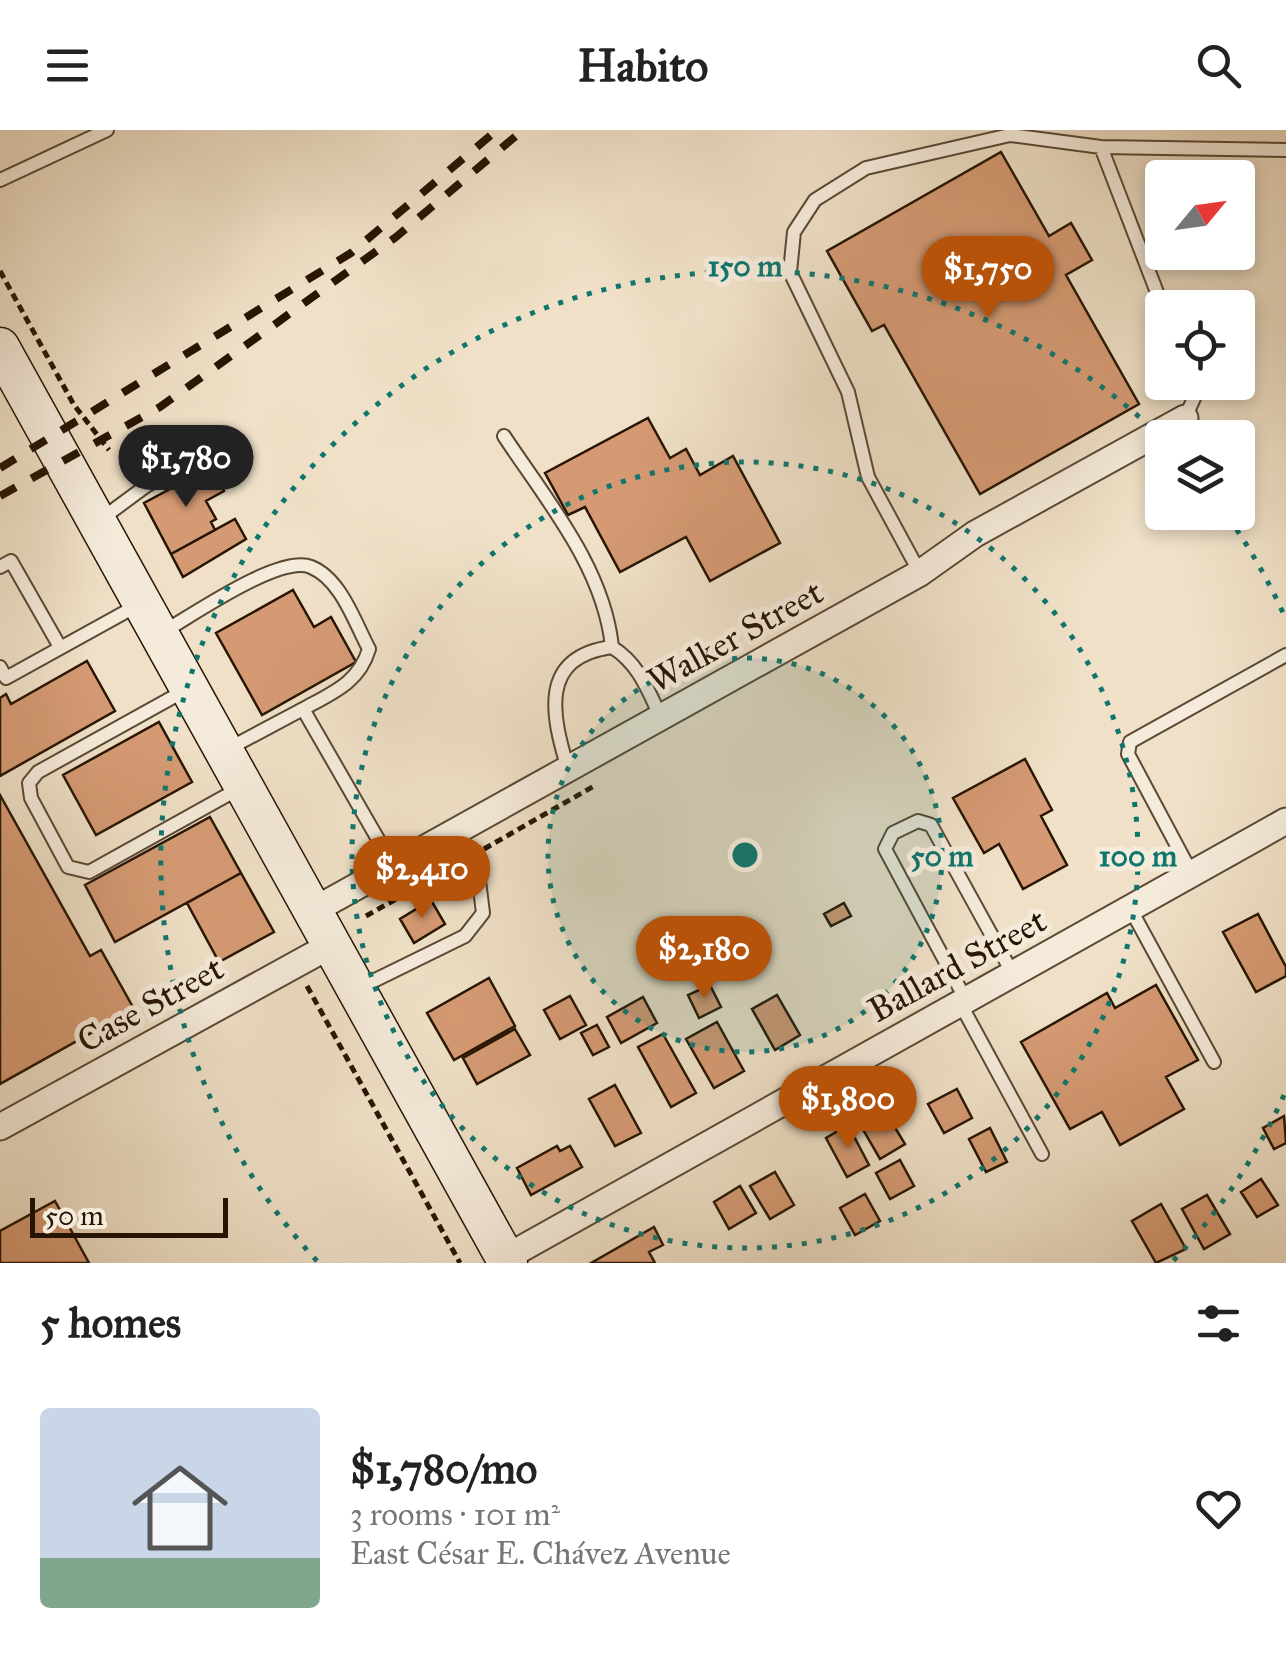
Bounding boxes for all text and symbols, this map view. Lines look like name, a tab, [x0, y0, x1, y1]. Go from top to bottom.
icon: menu	[40, 38, 95, 93]
text: Habito	[578, 38, 708, 93]
icon: search	[1191, 38, 1246, 93]
north arrow	[1145, 160, 1255, 270]
map controls	[1145, 160, 1255, 530]
pin: $1,750	[907, 236, 1069, 321]
text: 150 m	[708, 248, 783, 284]
text: $1,750	[944, 249, 1032, 288]
button: locate	[1145, 290, 1255, 400]
button: layers	[1145, 420, 1255, 530]
pin: $1,780	[105, 425, 267, 510]
text: $1,780	[141, 438, 231, 477]
street label: Walker Street	[640, 571, 830, 702]
pin: $2,410	[341, 836, 503, 921]
centre of rings	[727, 837, 763, 873]
text: 50 m	[910, 838, 974, 874]
text: 100 m	[1099, 838, 1178, 874]
text: $2,410	[375, 849, 469, 888]
street label: Ballard Street	[861, 899, 1054, 1032]
pin: $2,180	[623, 916, 785, 1001]
text: $2,180	[658, 929, 750, 968]
street label: Case Street	[70, 947, 231, 1062]
pin: $1,800	[767, 1066, 929, 1151]
text: $1,800	[801, 1079, 895, 1118]
scale bar	[30, 1193, 228, 1238]
text: 50 m	[45, 1198, 104, 1233]
icon: filters	[1191, 1296, 1246, 1351]
text: 5 homes	[40, 1297, 181, 1349]
text: $1,780/mo	[350, 1443, 537, 1495]
icon: home	[120, 1448, 240, 1568]
icon: heart	[1191, 1481, 1246, 1536]
text: 3 rooms · 101 m²	[350, 1495, 560, 1534]
text: East César E. Chávez Avenue	[350, 1534, 731, 1573]

